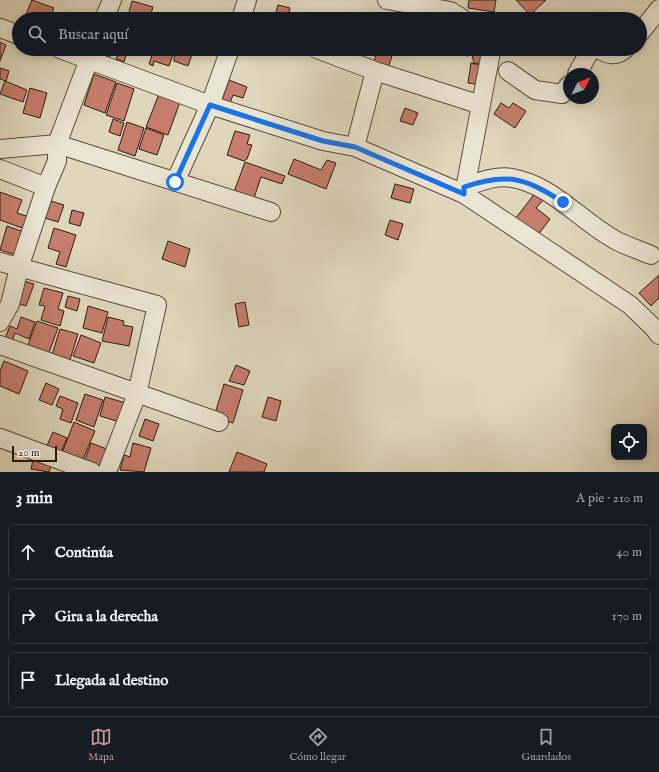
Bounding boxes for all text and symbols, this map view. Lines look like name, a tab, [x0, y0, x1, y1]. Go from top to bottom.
search box	[12, 12, 647, 56]
icon: search	[26, 23, 48, 45]
text: Buscar aquí	[58, 25, 128, 44]
north arrow	[563, 68, 599, 104]
route start	[166, 173, 184, 191]
route end	[554, 193, 572, 211]
map controls	[611, 424, 647, 460]
button: locate	[611, 424, 647, 460]
scale bar	[12, 444, 57, 463]
text: 20 m	[18, 446, 39, 460]
text: 3 min	[16, 488, 53, 509]
text: A pie · 210 m	[576, 490, 643, 507]
icon: ahead	[17, 541, 39, 563]
text: Continúa	[55, 543, 113, 562]
text: 40 m	[616, 544, 642, 561]
icon: right	[17, 605, 39, 627]
text: Gira a la derecha	[55, 607, 158, 626]
text: 170 m	[612, 608, 642, 625]
icon: arrive	[17, 669, 39, 691]
text: Llegada al destino	[55, 671, 168, 690]
tab: Mapa	[88, 726, 114, 764]
tab: Cómo llegar	[289, 726, 346, 764]
tab: Guardados	[522, 726, 571, 764]

